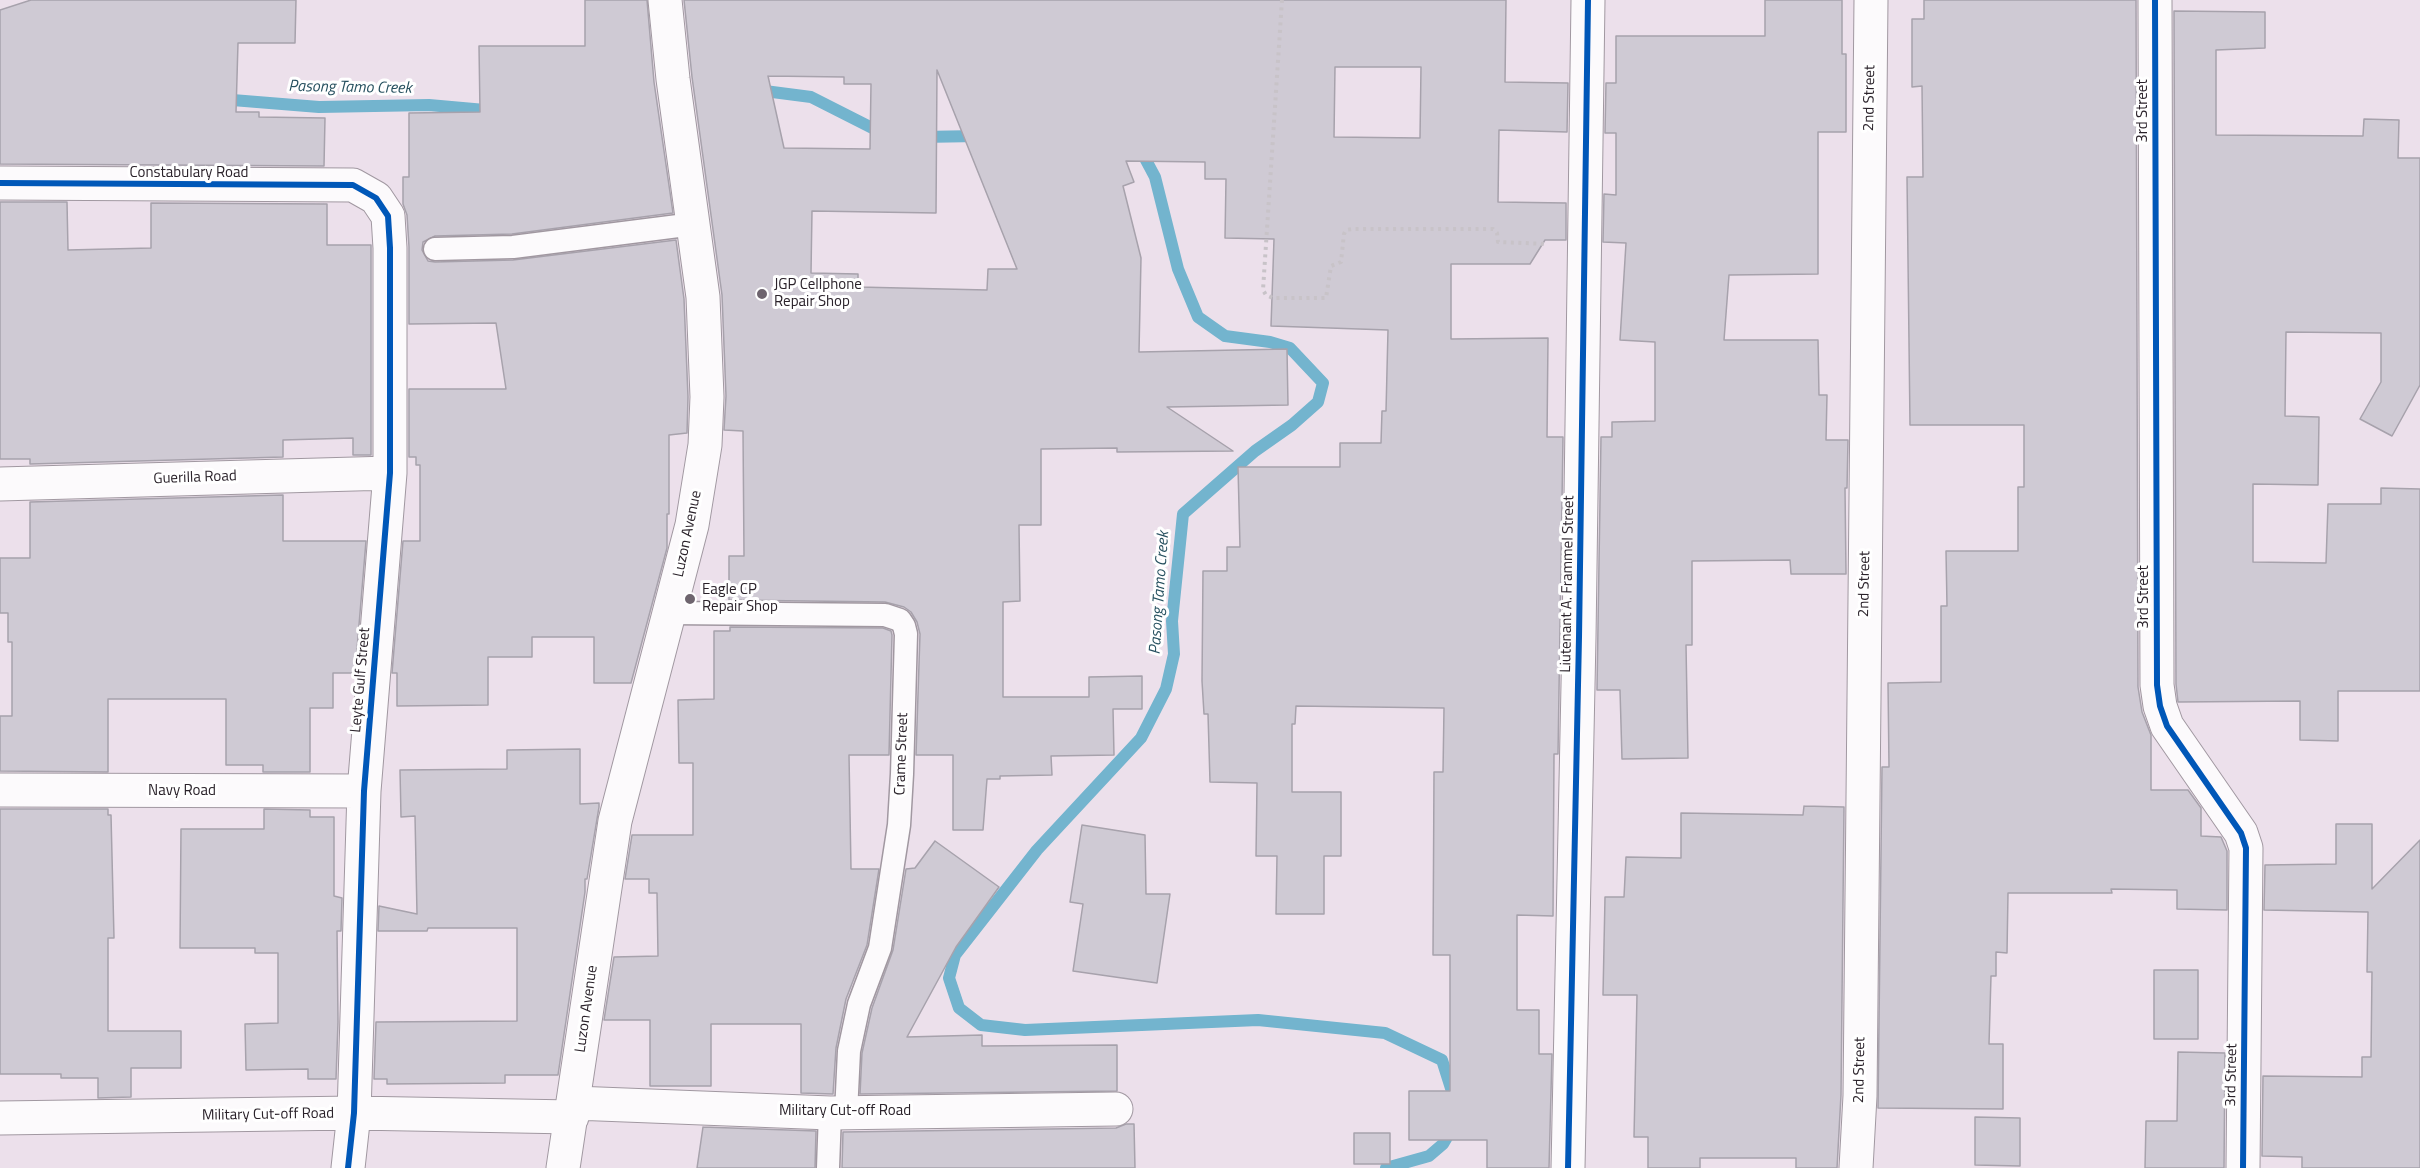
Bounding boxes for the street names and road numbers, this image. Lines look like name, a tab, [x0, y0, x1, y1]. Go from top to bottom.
street label: 2nd Street	[1860, 65, 1880, 131]
street label: 3rd Street	[2134, 79, 2152, 143]
street label: Constabulary Road	[130, 164, 248, 182]
street label: Guerilla Road	[153, 468, 237, 488]
street label: Luzon Avenue	[670, 489, 706, 579]
street label: Liutenant A. Frammel Street	[1557, 495, 1579, 673]
street label: 2nd Street	[1855, 551, 1875, 617]
street label: 3rd Street	[2135, 565, 2153, 629]
street label: Leyte Gulf Street	[347, 627, 375, 733]
street label: Crame Street	[892, 712, 912, 796]
street label: Navy Road	[148, 782, 216, 800]
street label: Luzon Avenue	[572, 964, 602, 1054]
street label: 2nd Street	[1850, 1037, 1870, 1103]
street label: 3rd Street	[2222, 1043, 2242, 1107]
street label: Military Cut-off Road	[779, 1102, 911, 1120]
street label: Military Cut-off Road	[202, 1105, 334, 1125]

